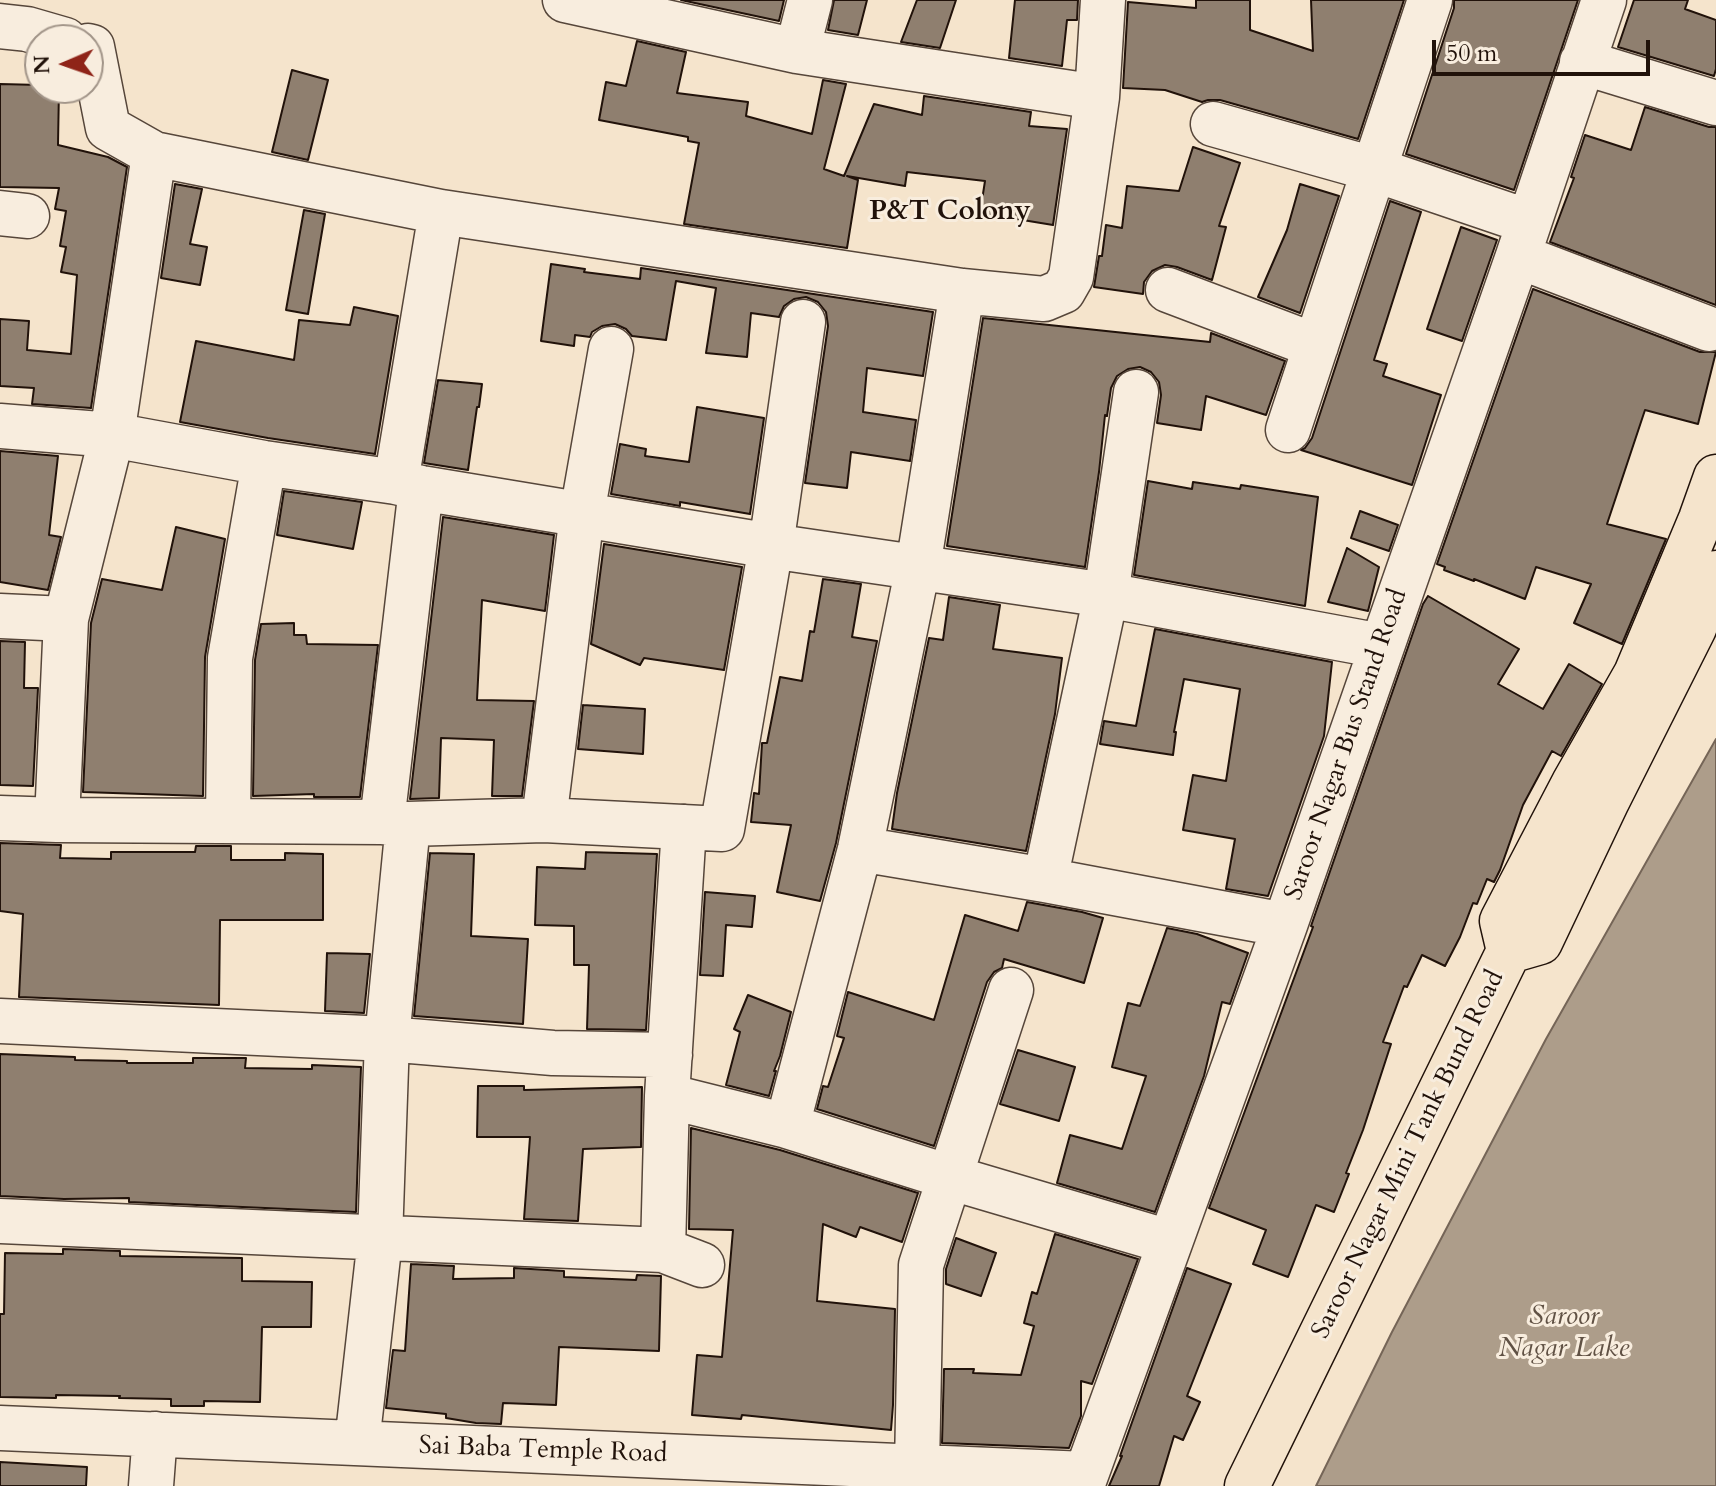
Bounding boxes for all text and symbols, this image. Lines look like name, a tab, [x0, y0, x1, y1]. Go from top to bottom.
north arrow	[24, 24, 104, 104]
scale bar	[1436, 24, 1654, 74]
text: 50 m	[1446, 37, 1497, 70]
text: N	[27, 55, 57, 75]
district label: P&T Colony	[869, 196, 1031, 230]
street label: Saroor Nagar Bus Stand Road	[1279, 585, 1415, 905]
street label: Saroor Nagar Mini Tank Bund Road	[1306, 966, 1512, 1344]
water label: Saroor Nagar Lake	[1499, 1301, 1629, 1367]
street label: Sai Baba Temple Road	[418, 1431, 668, 1471]

